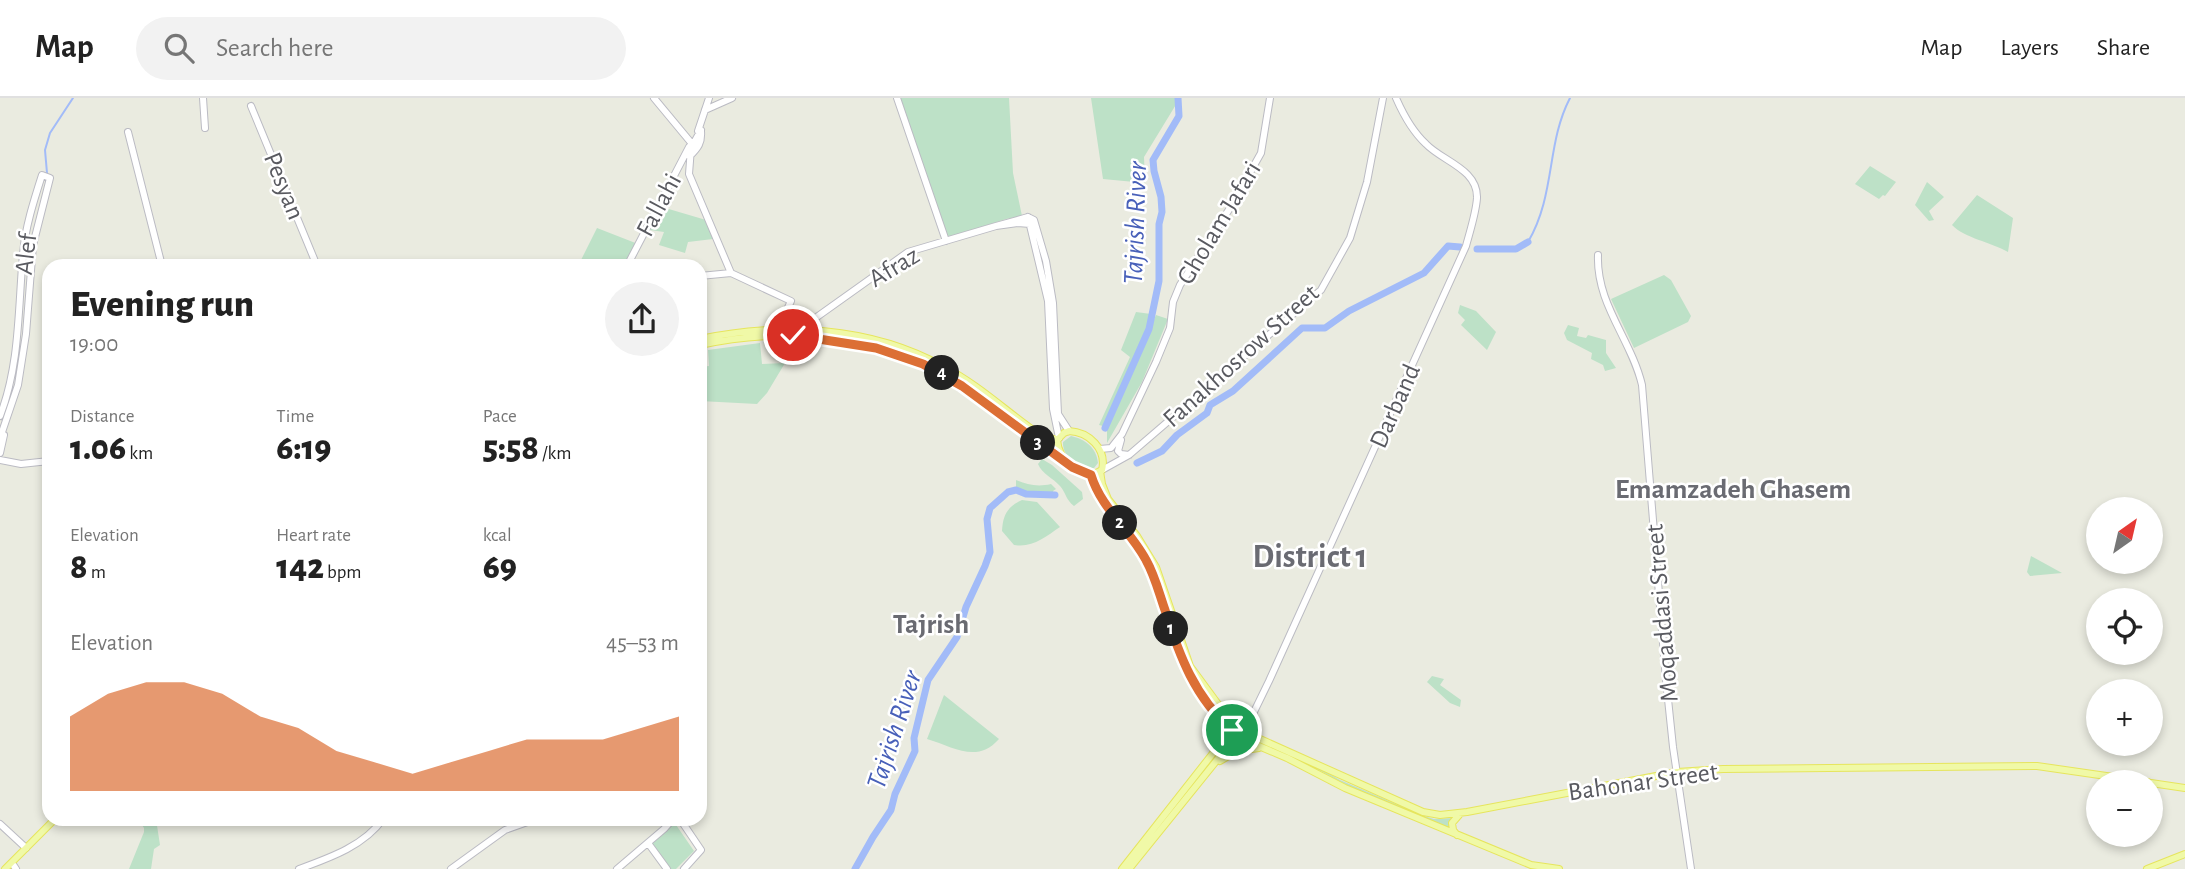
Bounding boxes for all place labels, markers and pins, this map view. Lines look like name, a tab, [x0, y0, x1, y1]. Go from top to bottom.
pin	[763, 305, 823, 365]
pin: 4	[925, 356, 960, 390]
pin: 3	[1020, 426, 1056, 460]
pin: 2	[1102, 506, 1138, 540]
pin: 1	[1154, 612, 1188, 646]
pin	[1202, 700, 1262, 760]

